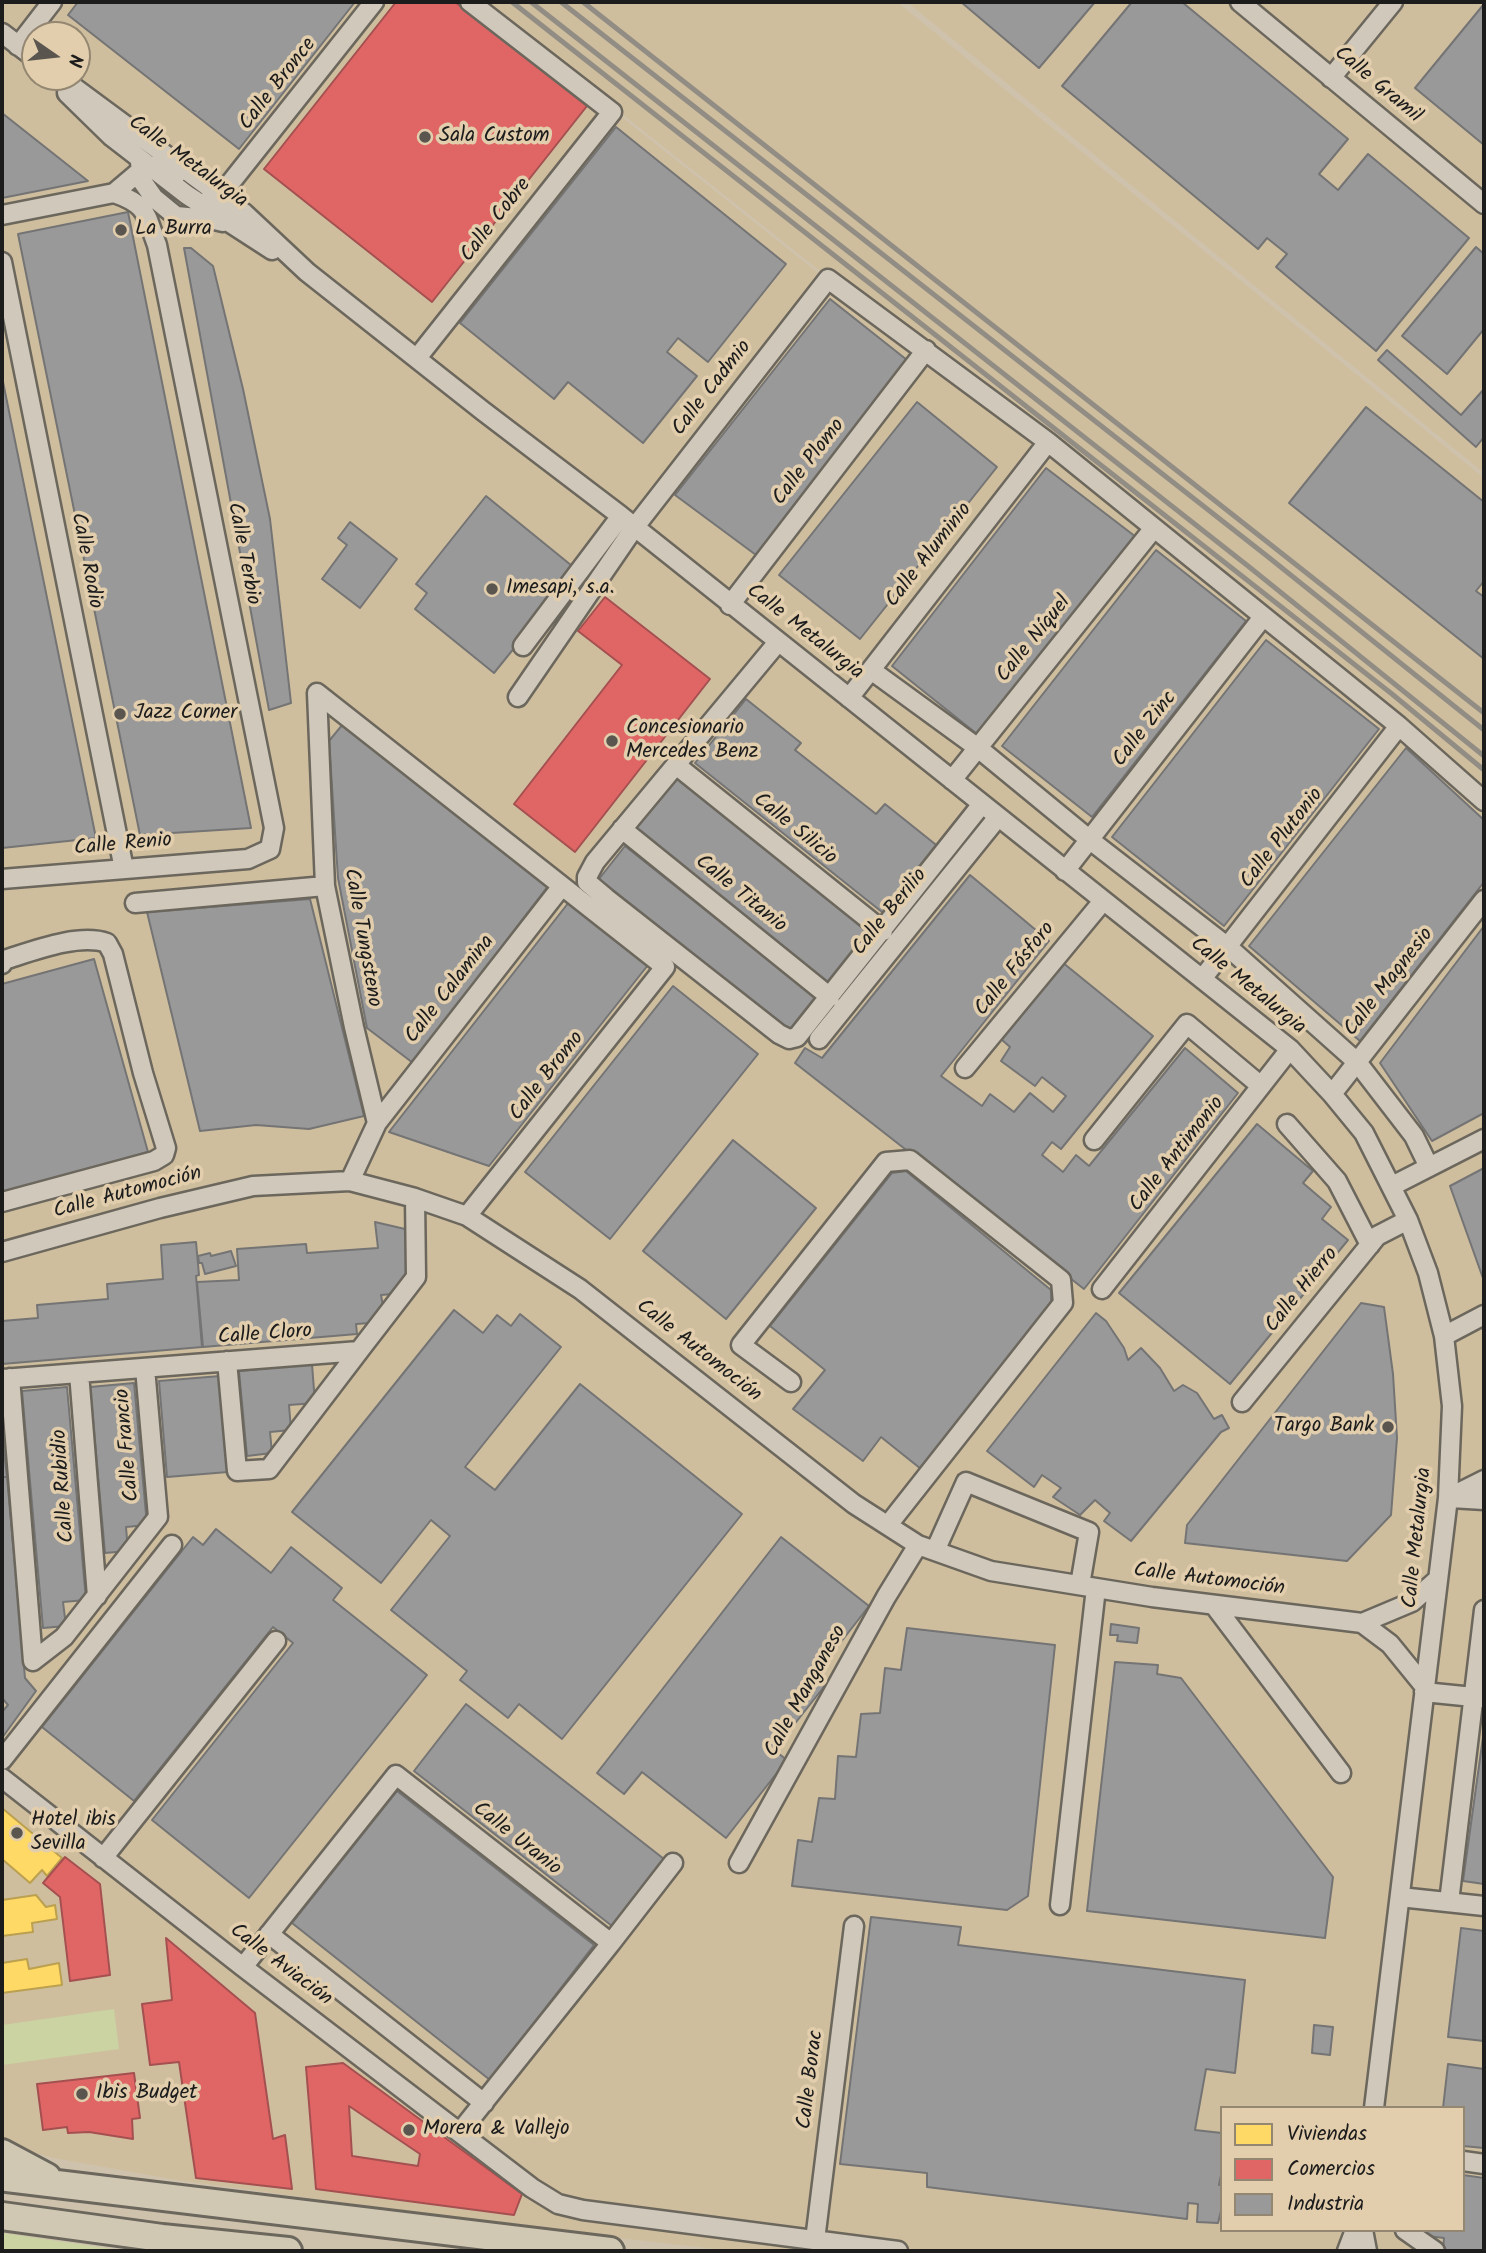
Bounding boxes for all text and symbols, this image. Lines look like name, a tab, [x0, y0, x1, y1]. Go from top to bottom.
north arrow	[21, 21, 91, 91]
street label: Calle Bronce	[235, 34, 323, 136]
street label: Calle Gramil	[1328, 42, 1426, 130]
text: N	[58, 51, 90, 70]
street label: Calle Metalurgia	[122, 111, 252, 215]
place label: Sala Custom	[439, 124, 549, 150]
marker: Sala Custom	[417, 129, 433, 145]
street label: Calle Cobre	[456, 174, 538, 268]
place label: La Burra	[135, 217, 212, 243]
marker: La Burra	[113, 222, 129, 238]
street label: Calle Cadmio	[668, 336, 758, 442]
street label: Calle Plomo	[768, 415, 852, 511]
street label: Calle Aluminio	[881, 499, 979, 613]
street label: Calle Terbio	[220, 501, 264, 607]
street label: Calle Rodio	[63, 511, 107, 611]
place label: Imesapi, s.a.	[506, 576, 614, 602]
street label: Calle Metalurgia	[740, 579, 868, 687]
marker: Imesapi, s.a.	[484, 581, 500, 597]
street label: Calle Níquel	[992, 591, 1078, 689]
street label: Calle Zinc	[1109, 687, 1183, 773]
place label: Jazz Corner	[134, 701, 237, 727]
marker: Jazz Corner	[112, 706, 128, 722]
place label: Concesionario Mercedes Benz	[626, 716, 758, 766]
marker: Concesionario Mercedes Benz	[604, 733, 620, 749]
street label: Calle Plutonio	[1236, 784, 1330, 894]
street label: Calle Silicio	[747, 789, 841, 871]
street label: Calle Renio	[73, 829, 173, 863]
street label: Calle Titanio	[689, 850, 791, 940]
street label: Calle Berilio	[848, 864, 934, 962]
street label: Calle Tungsteno	[336, 867, 386, 1009]
street label: Calle Fósforo	[970, 918, 1062, 1022]
street label: Calle Magnesio	[1340, 924, 1440, 1042]
street label: Calle Calamina	[401, 931, 501, 1049]
street label: Calle Metalurgia	[1184, 933, 1310, 1041]
street label: Calle Bromo	[505, 1027, 591, 1127]
street label: Calle Antimonio	[1125, 1092, 1231, 1218]
street label: Calle Automoción	[51, 1162, 205, 1226]
street label: Calle Hierro	[1261, 1243, 1345, 1339]
street label: Calle Automoción	[630, 1295, 766, 1409]
street label: Calle Cloro	[217, 1320, 313, 1352]
street label: Calle Francio	[112, 1387, 146, 1503]
place label: Targo Bank	[1274, 1414, 1374, 1440]
marker: Targo Bank	[1380, 1419, 1396, 1435]
street label: Calle Rubidio	[48, 1428, 82, 1544]
street label: Calle Metalurgia	[1399, 1466, 1439, 1610]
street label: Calle Automoción	[1132, 1559, 1286, 1603]
street label: Calle Manganeso	[760, 1622, 854, 1762]
street label: Calle Uranio	[467, 1798, 565, 1882]
place label: Hotel ibis Sevilla	[31, 1808, 116, 1858]
marker: Hotel ibis Sevilla	[9, 1825, 25, 1841]
street label: Calle Aviación	[224, 1919, 336, 2013]
street label: Calle Borac	[793, 2029, 831, 2131]
place label: Ibis Budget	[96, 2081, 197, 2107]
marker: Ibis Budget	[74, 2086, 90, 2102]
legend	[1220, 2106, 1465, 2232]
place label: Morera & Vallejo	[423, 2117, 570, 2143]
text: Viviendas	[1287, 2118, 1367, 2151]
marker: Morera & Vallejo	[401, 2122, 417, 2138]
text: Comercios	[1287, 2153, 1375, 2186]
text: Industria	[1287, 2188, 1364, 2221]

